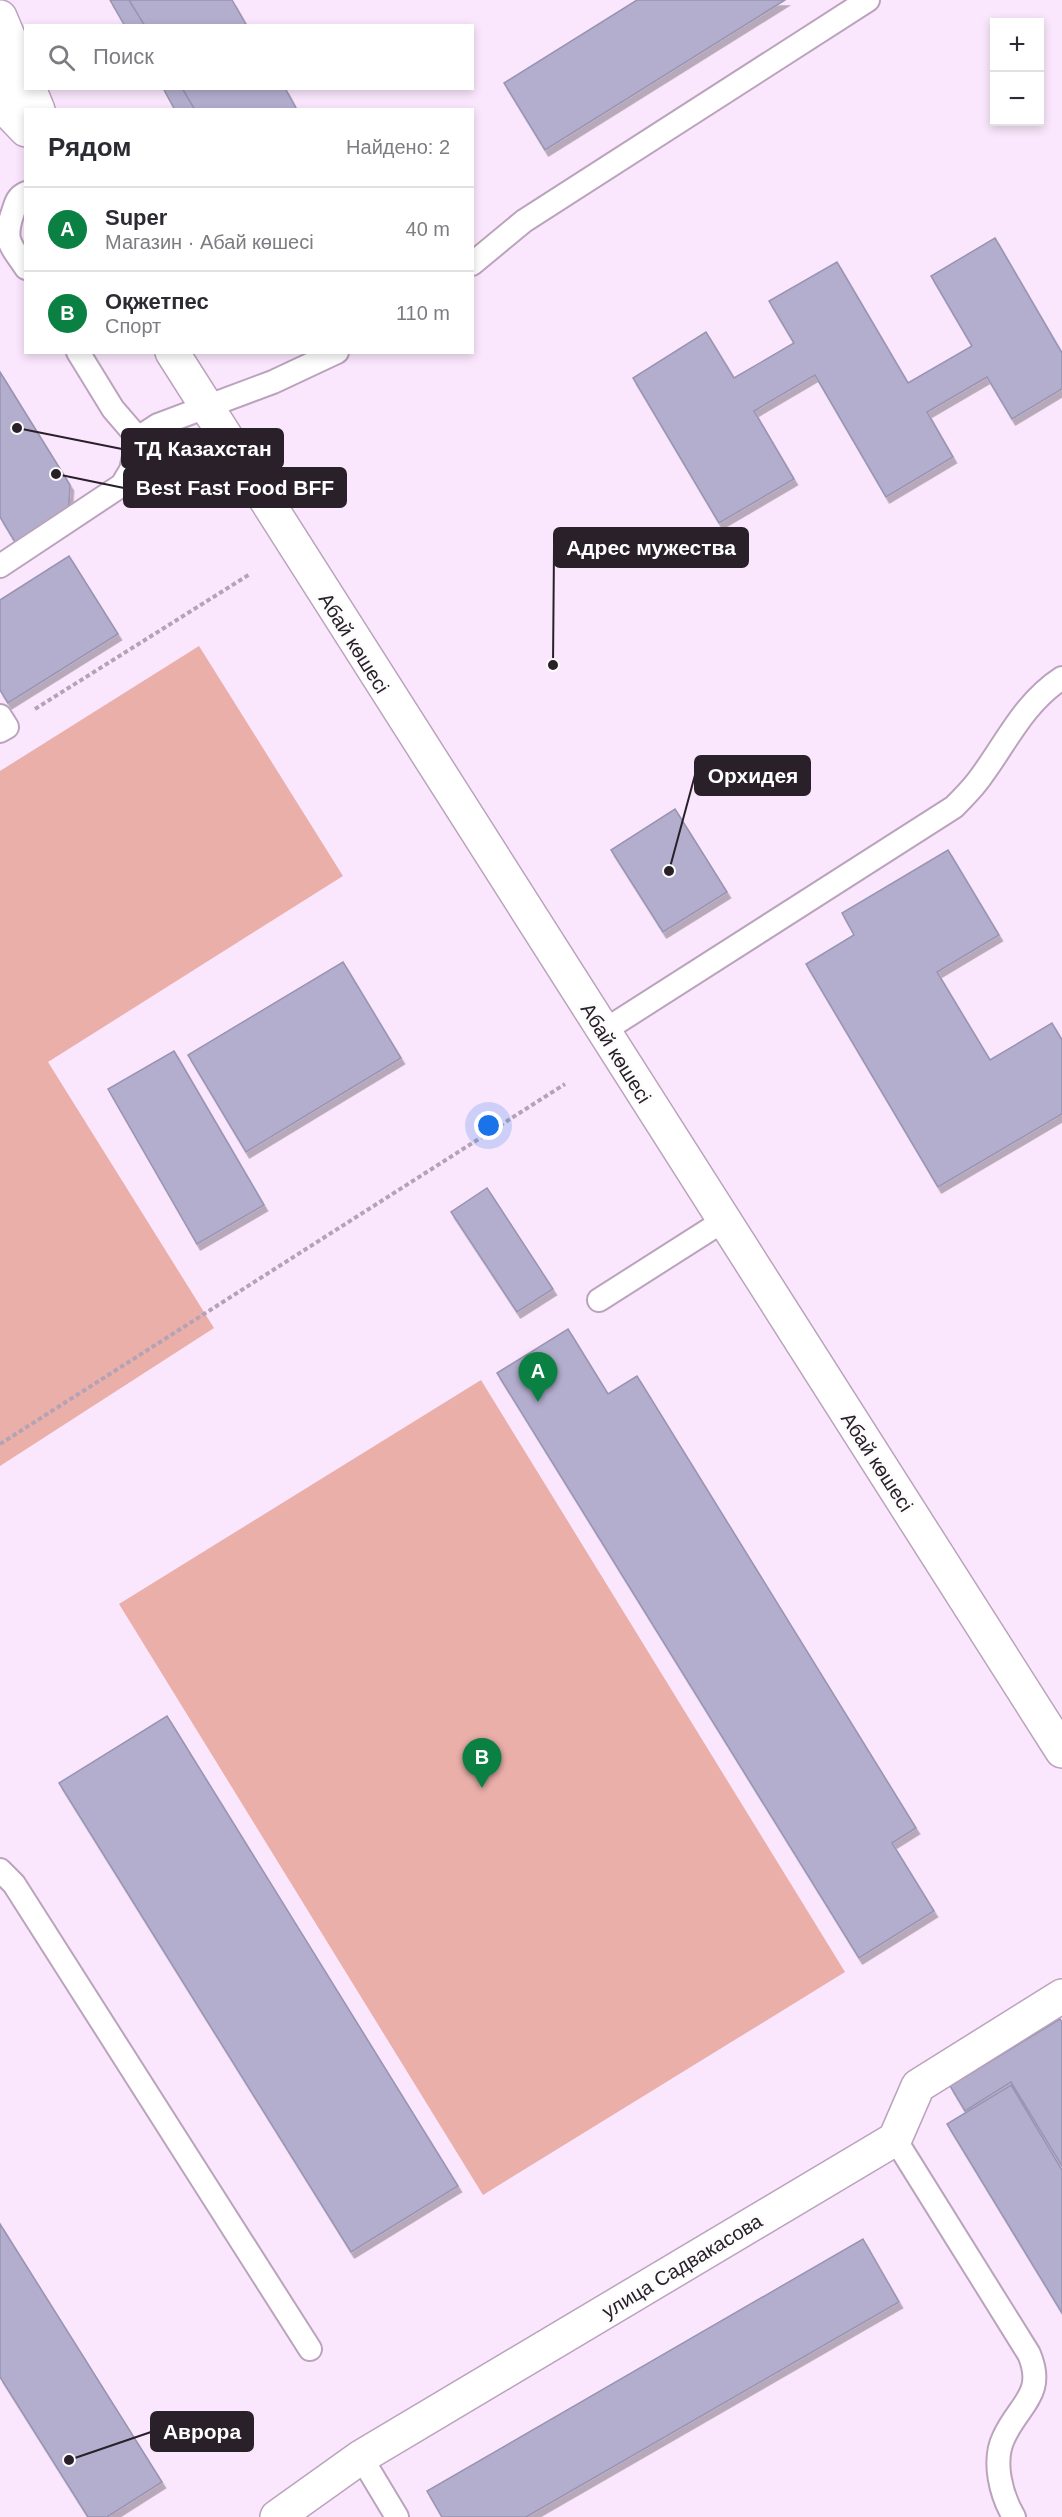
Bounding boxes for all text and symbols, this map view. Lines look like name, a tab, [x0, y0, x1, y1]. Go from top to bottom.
map controls	[990, 18, 1044, 126]
button: +	[990, 18, 1044, 72]
search box	[24, 24, 474, 90]
icon: search	[45, 41, 78, 74]
text: Поиск	[93, 44, 154, 69]
button: −	[990, 72, 1044, 126]
text: Рядом	[48, 132, 131, 162]
text: Найдено: 2	[346, 136, 450, 158]
text: Super	[105, 205, 167, 230]
text: A	[60, 218, 75, 240]
text: 40 m	[406, 218, 450, 240]
text: Магазин · Абай көшесі	[105, 231, 314, 253]
text: Оқжетпес	[105, 289, 209, 314]
text: B	[60, 302, 75, 324]
text: 110 m	[396, 302, 450, 324]
text: Спорт	[105, 315, 161, 337]
callout: ТД Казахстан	[122, 429, 283, 468]
text: ТД Казахстан	[134, 437, 272, 460]
callout: Best Fast Food BFF	[124, 468, 346, 507]
text: Best Fast Food BFF	[136, 476, 334, 499]
callout: Адрес мужества	[554, 528, 748, 567]
text: Адрес мужества	[566, 536, 736, 559]
street label: Абай көшесі	[315, 589, 393, 697]
callout: Орхидея	[695, 756, 810, 795]
text: Орхидея	[708, 764, 798, 787]
street label: Абай көшесі	[577, 999, 655, 1107]
your location	[474, 1111, 503, 1140]
pin: A	[518, 1352, 558, 1402]
street label: Абай көшесі	[837, 1408, 917, 1516]
pin: B	[462, 1738, 502, 1788]
street label: улица Садвакасова	[598, 2209, 767, 2322]
callout: Аврора	[151, 2412, 253, 2451]
text: Аврора	[163, 2420, 241, 2443]

